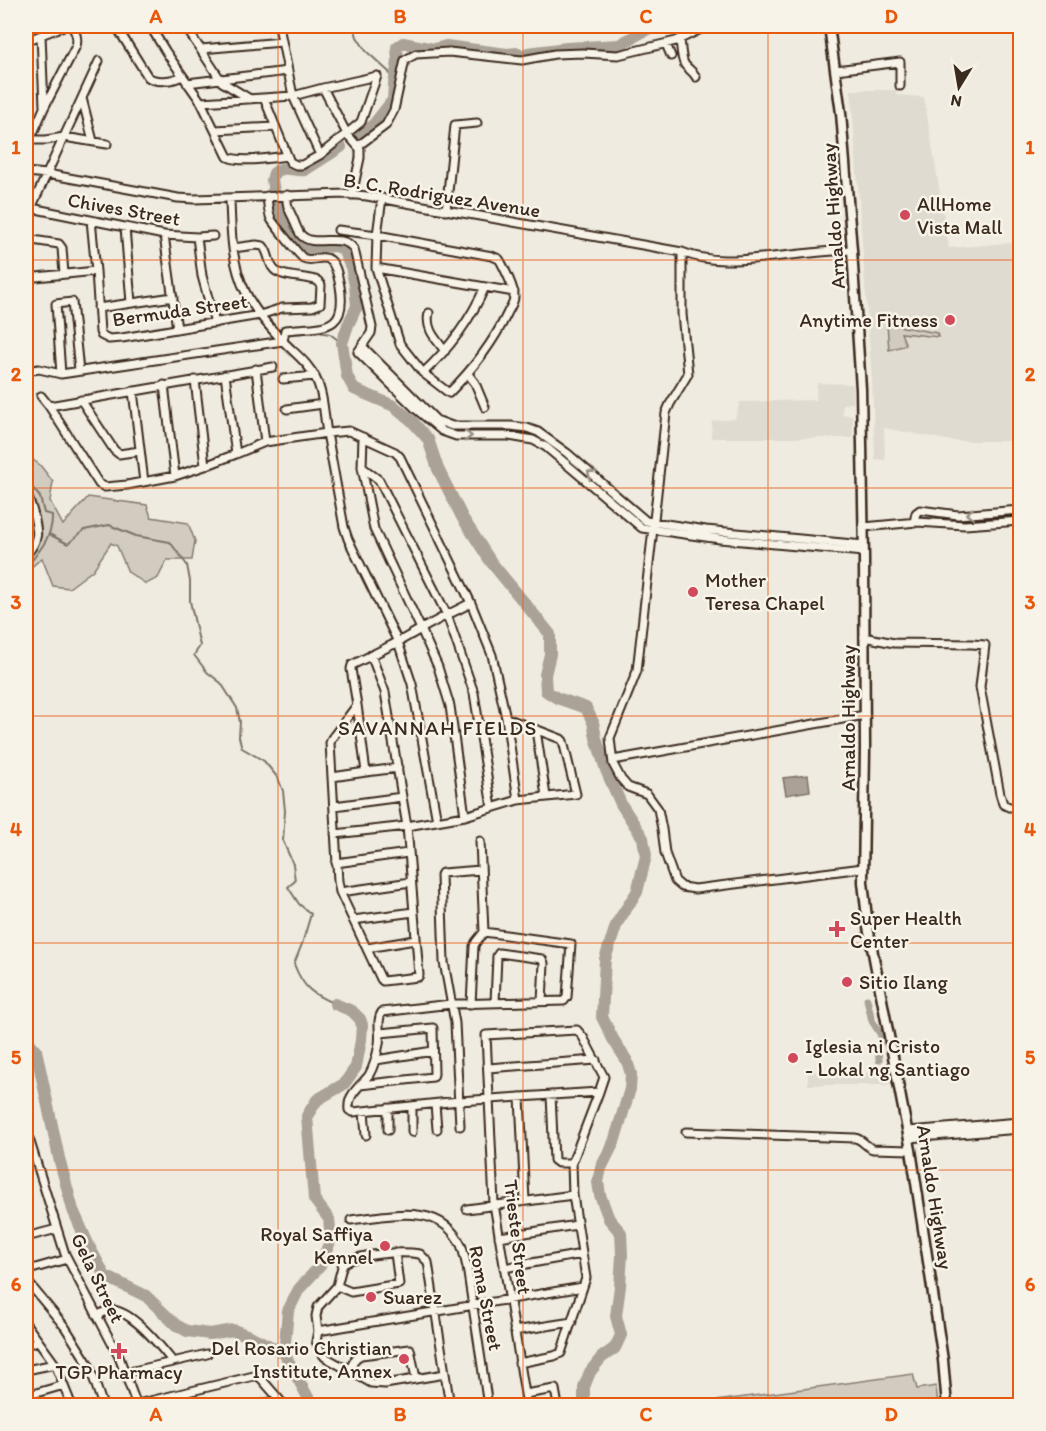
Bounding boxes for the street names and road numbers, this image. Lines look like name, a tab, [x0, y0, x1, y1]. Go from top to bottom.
street label: Arnaldo Highway	[816, 142, 850, 290]
street label: B. C. Rodriguez Avenue	[342, 168, 542, 222]
street label: Chives Street	[66, 187, 182, 231]
street label: Bermuda Street	[111, 289, 249, 331]
street label: Arnaldo Highway	[836, 644, 860, 791]
street label: Arnaldo Highway	[912, 1123, 958, 1272]
street label: Trieste Street	[499, 1178, 537, 1296]
street label: Gela Street	[66, 1229, 130, 1327]
street label: Roma Street	[464, 1243, 508, 1353]

